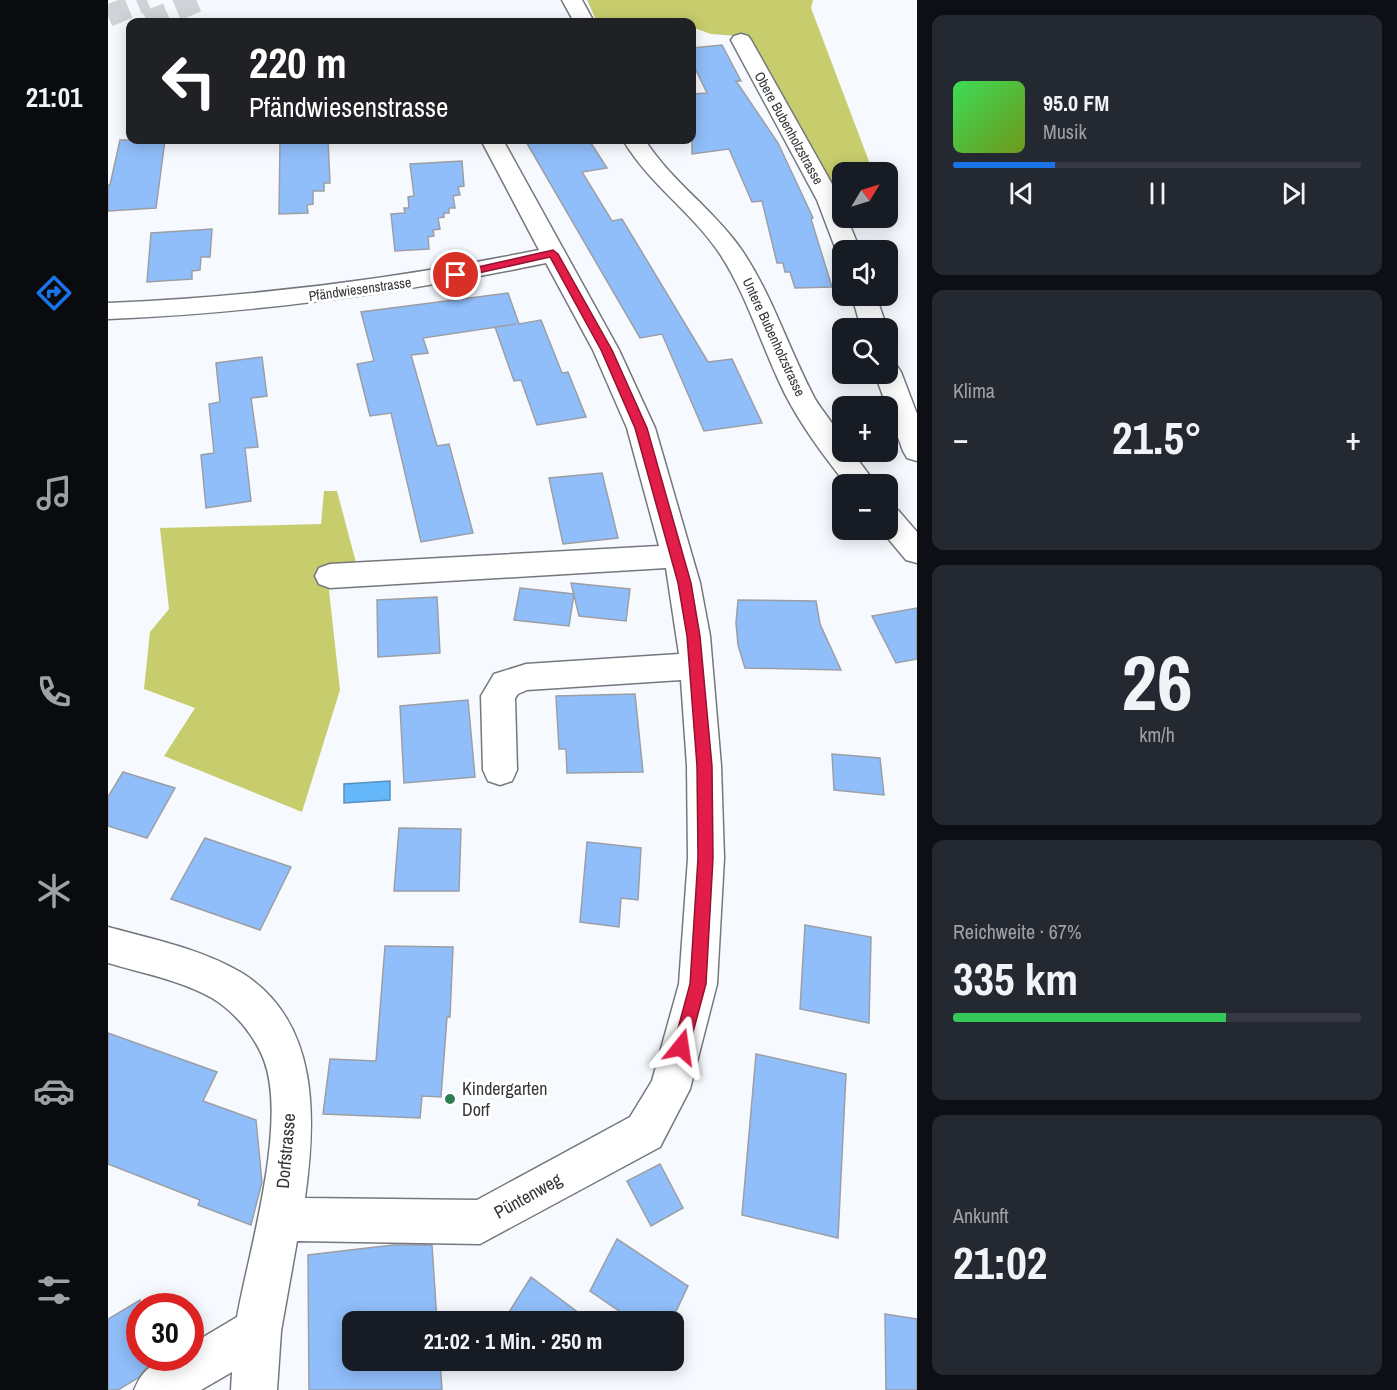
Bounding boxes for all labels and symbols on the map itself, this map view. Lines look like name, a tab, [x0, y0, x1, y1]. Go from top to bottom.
street label: Obere Bubenholzstrasse	[750, 68, 828, 188]
north arrow	[832, 162, 898, 228]
pin	[430, 249, 481, 300]
street label: Pfändwiesenstrasse	[308, 273, 412, 305]
street label: Untere Bubenholzstrasse	[739, 275, 809, 399]
position arrow	[649, 1015, 713, 1079]
place label: Kindergarten Dorf	[462, 1076, 547, 1122]
marker: Kindergarten Dorf	[443, 1092, 457, 1106]
street label: Dorfstrasse	[270, 1112, 301, 1190]
street label: Püntenweg	[489, 1166, 567, 1224]
speed limit sign: 30	[126, 1293, 204, 1371]

